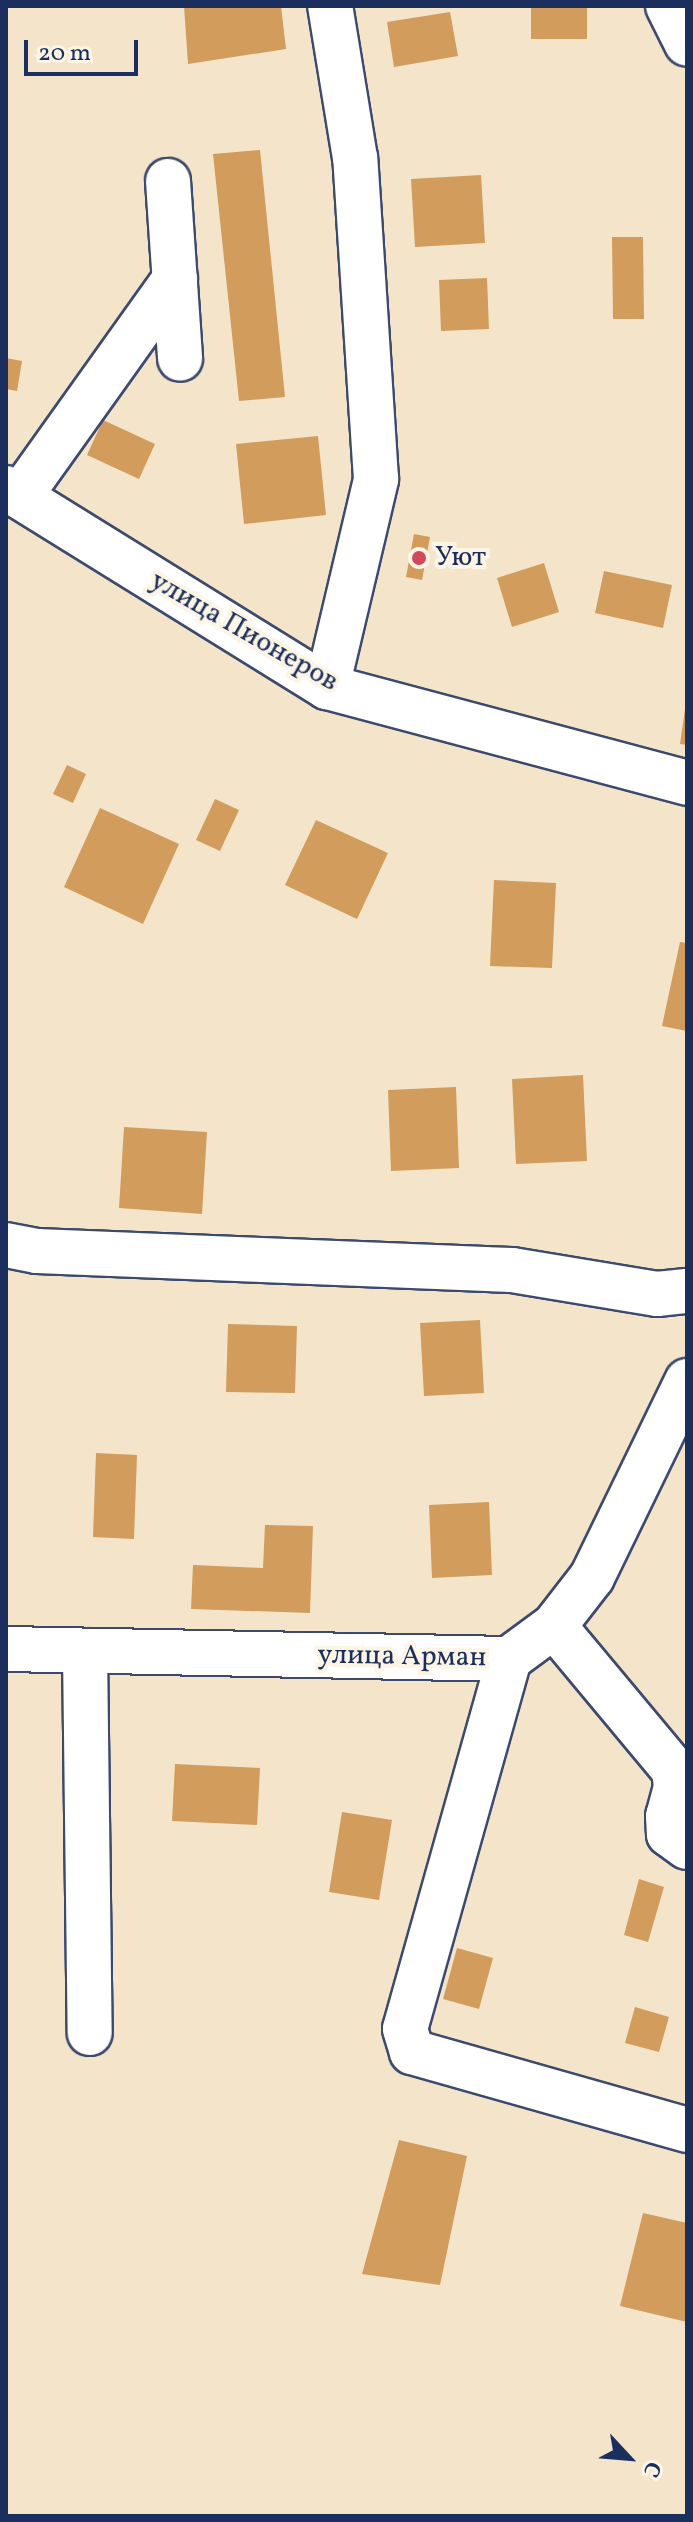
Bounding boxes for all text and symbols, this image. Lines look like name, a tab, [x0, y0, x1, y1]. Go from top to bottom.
scale bar	[28, 24, 142, 74]
text: 20 m	[38, 37, 91, 71]
place label: Уют	[435, 541, 486, 575]
marker: Уют	[410, 549, 428, 567]
street label: улица Пионеров	[144, 565, 344, 699]
street label: улица Арман	[317, 1639, 487, 1675]
north arrow	[589, 2418, 669, 2498]
text: С	[634, 2456, 668, 2482]

